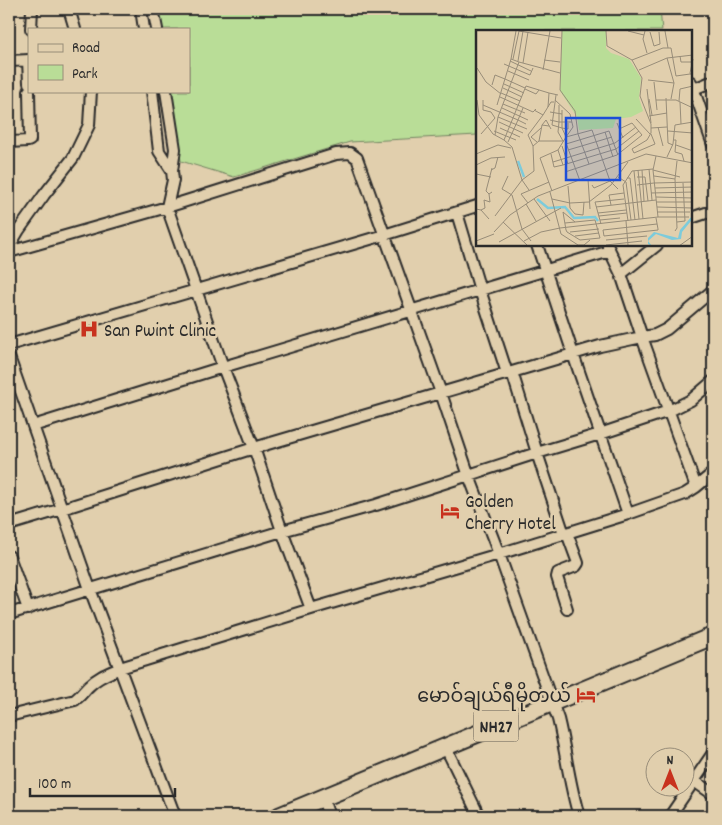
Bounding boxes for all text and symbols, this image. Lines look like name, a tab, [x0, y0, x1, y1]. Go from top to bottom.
legend	[28, 28, 190, 92]
inset map	[476, 30, 692, 246]
text: Road	[72, 38, 100, 60]
text: Park	[72, 64, 98, 86]
hospital icon: San Pwint Clinic	[78, 318, 100, 340]
place label: San Pwint Clinic	[104, 319, 216, 346]
place label: Golden Cherry Hotel	[465, 490, 556, 539]
hotel icon: Golden Cherry Hotel	[439, 500, 461, 522]
place label: မောဝ်ချယ်ရီမိုတယ်	[417, 681, 571, 712]
hotel icon: မောဝ်ချယ်ရီမိုတယ်	[575, 684, 597, 706]
road number: NH27	[474, 710, 518, 741]
north arrow	[644, 748, 694, 798]
text: N	[667, 751, 674, 771]
scale bar	[30, 765, 175, 797]
text: 100 m	[38, 774, 71, 796]

